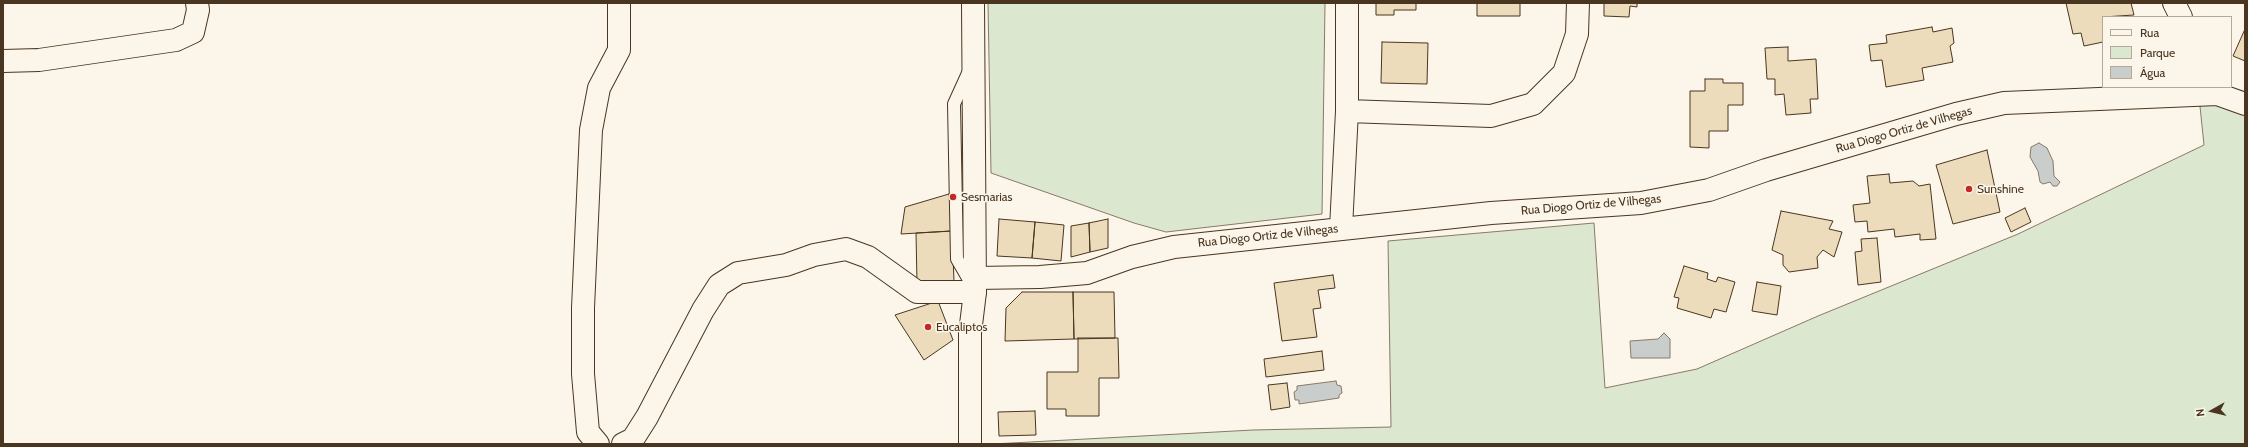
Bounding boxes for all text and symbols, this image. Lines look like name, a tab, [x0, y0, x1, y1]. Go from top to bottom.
legend	[2102, 16, 2232, 88]
text: Rua	[2140, 25, 2159, 40]
text: Parque	[2140, 45, 2175, 60]
text: Água	[2140, 65, 2165, 80]
street label: Rua Diogo Ortiz de Vilhegas	[1834, 104, 1974, 156]
place label: Sunshine	[1977, 182, 2024, 196]
marker: Sunshine	[1964, 184, 1974, 194]
place label: Sesmarias	[961, 190, 1012, 204]
marker: Sesmarias	[948, 192, 958, 202]
street label: Rua Diogo Ortiz de Vilhegas	[1520, 192, 1662, 218]
street label: Rua Diogo Ortiz de Vilhegas	[1197, 221, 1339, 251]
place label: Eucaliptos	[936, 320, 987, 334]
marker: Eucaliptos	[923, 322, 933, 332]
north arrow	[2192, 391, 2232, 431]
text: N	[2193, 408, 2208, 417]

